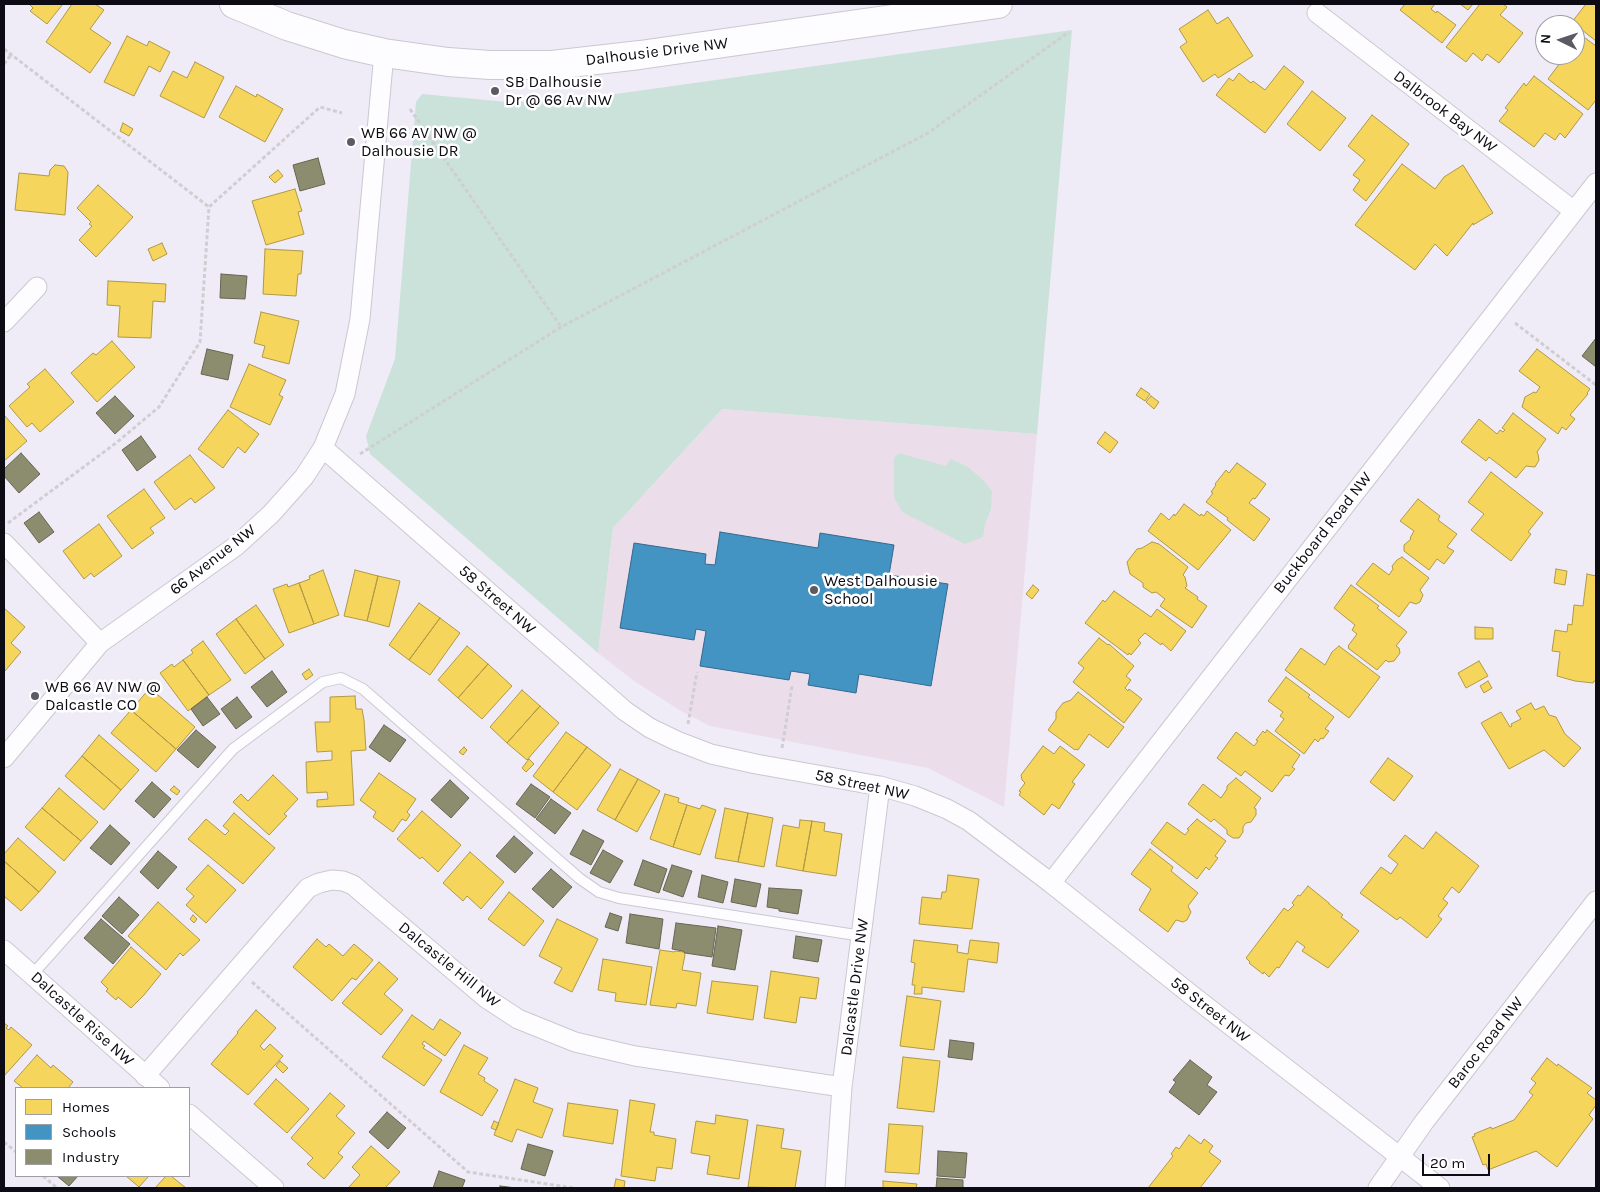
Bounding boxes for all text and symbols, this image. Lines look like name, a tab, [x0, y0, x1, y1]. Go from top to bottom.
north arrow	[1535, 15, 1585, 65]
text: N	[1537, 33, 1554, 45]
street label: Dalhousie Drive NW	[585, 34, 729, 70]
street label: Dalbrook Bay NW	[1389, 67, 1501, 157]
place label: SB Dalhousie Dr @ 66 Av NW	[505, 72, 612, 110]
marker: SB Dalhousie Dr @ 66 Av NW	[489, 85, 501, 97]
place label: WB 66 AV NW @ Dalhousie DR	[361, 123, 477, 161]
marker: WB 66 AV NW @ Dalhousie DR	[345, 136, 357, 148]
street label: Buckboard Road NW	[1270, 468, 1376, 598]
street label: 66 Avenue NW	[166, 520, 260, 600]
street label: 58 Street NW	[455, 561, 539, 639]
place label: West Dalhousie School	[824, 571, 938, 609]
marker: West Dalhousie School	[808, 584, 820, 596]
place label: WB 66 AV NW @ Dalcastle CO	[45, 677, 161, 715]
marker: WB 66 AV NW @ Dalcastle CO	[29, 690, 41, 702]
street label: 58 Street NW	[813, 766, 911, 804]
street label: Dalcastle Drive NW	[837, 917, 873, 1057]
street label: Dalcastle Hill NW	[394, 918, 504, 1012]
street label: Dalcastle Rise NW	[27, 968, 137, 1070]
street label: 58 Street NW	[1166, 973, 1254, 1047]
street label: Baroc Road NW	[1444, 993, 1528, 1093]
legend	[15, 1087, 190, 1177]
text: Homes	[62, 1098, 110, 1116]
text: Schools	[62, 1123, 116, 1141]
scale bar	[1425, 1144, 1492, 1176]
text: Industry	[62, 1148, 119, 1166]
text: 20 m	[1430, 1154, 1465, 1172]

